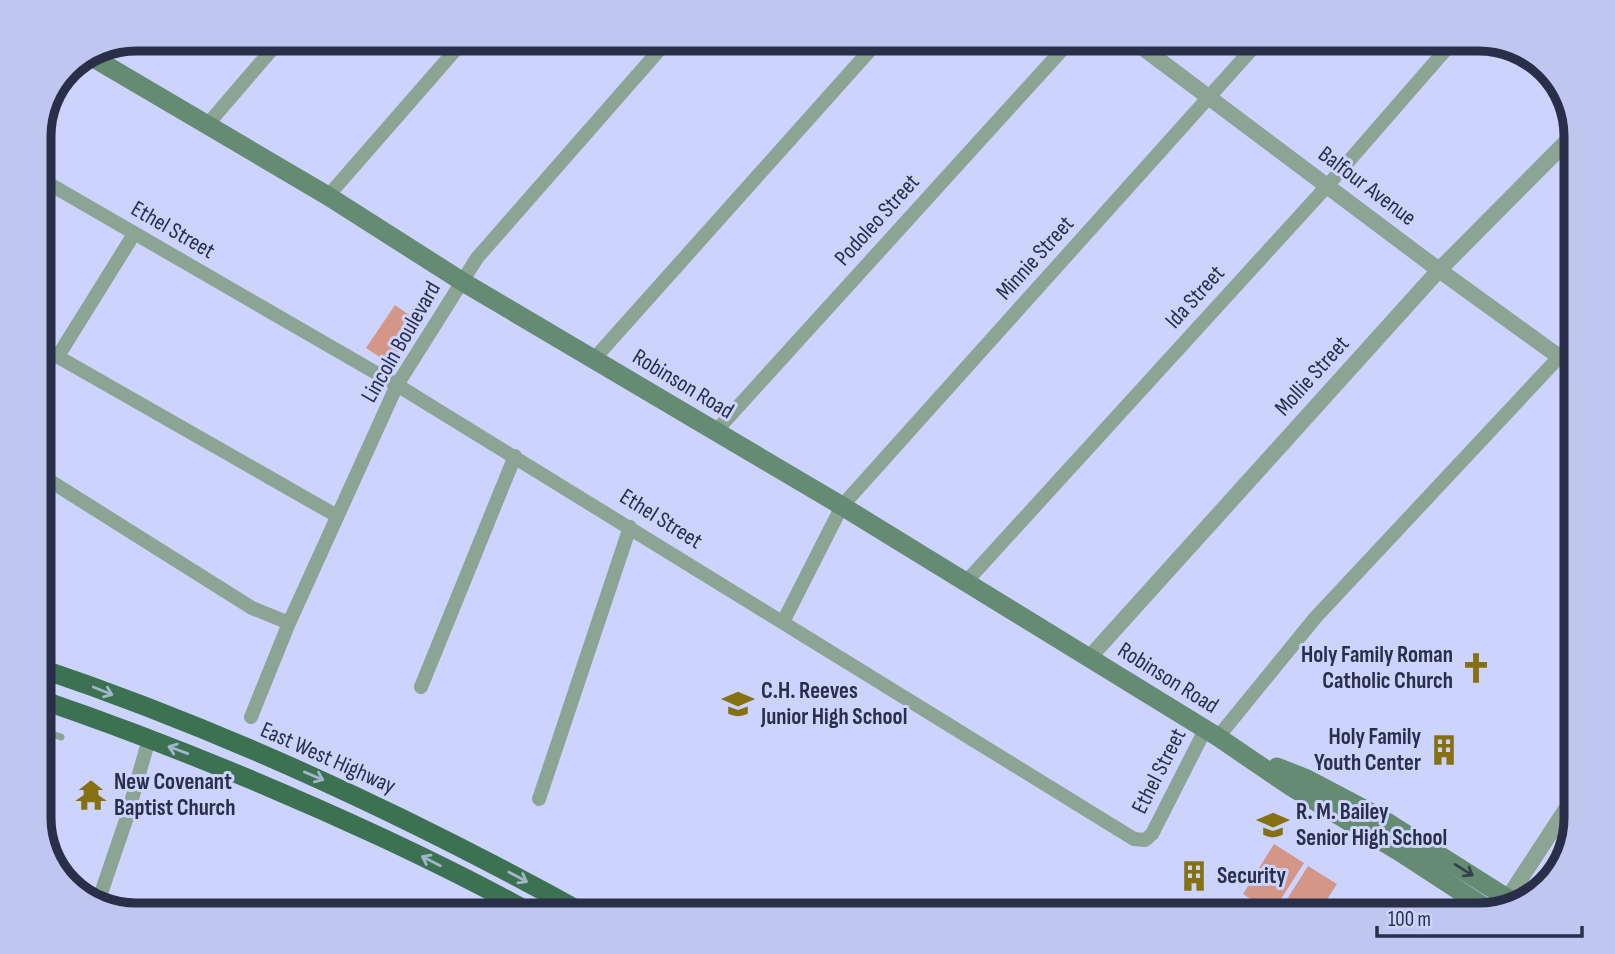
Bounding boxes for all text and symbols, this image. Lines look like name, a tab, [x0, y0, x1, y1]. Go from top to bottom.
street label: Balfour Avenue	[1313, 140, 1421, 232]
street label: Podoleo Street	[829, 168, 925, 272]
street label: Ethel Street	[126, 195, 220, 265]
street label: Minnie Street	[990, 210, 1080, 306]
street label: Ida Street	[1159, 260, 1231, 334]
street label: Lincoln Boulevard	[355, 277, 447, 407]
street label: Mollie Street	[1269, 330, 1355, 422]
street label: Robinson Road	[627, 343, 739, 425]
street label: Ethel Street	[615, 483, 707, 555]
street label: Robinson Road	[1113, 636, 1223, 720]
place label: Holy Family Roman Catholic Church	[1301, 641, 1453, 695]
church icon: Holy Family Roman Catholic Church	[1459, 651, 1493, 685]
place label: C.H. Reeves Junior High School	[760, 677, 907, 731]
one-way arrow	[92, 685, 113, 698]
school or university icon: C.H. Reeves Junior High School	[721, 687, 755, 721]
street label: East West Highway	[256, 716, 400, 800]
place label: Holy Family Youth Center	[1314, 723, 1421, 777]
street label: Ethel Street	[1126, 724, 1192, 818]
building icon: Holy Family Youth Center	[1427, 733, 1461, 767]
one-way arrow	[167, 743, 189, 755]
place label: New Covenant Baptist Church	[114, 768, 236, 822]
one-way arrow	[302, 771, 324, 784]
temple icon: New Covenant Baptist Church	[74, 778, 108, 812]
place label: R. M. Bailey Senior High School	[1296, 798, 1447, 852]
school or university icon: R. M. Bailey Senior High School	[1256, 808, 1290, 842]
one-way arrow	[421, 854, 442, 868]
building icon: Security	[1177, 859, 1211, 893]
place label: Security	[1217, 862, 1287, 890]
one-way arrow	[1454, 864, 1474, 878]
one-way arrow	[507, 871, 528, 884]
scale bar	[1377, 894, 1582, 938]
text: 100 m	[1388, 907, 1431, 932]

